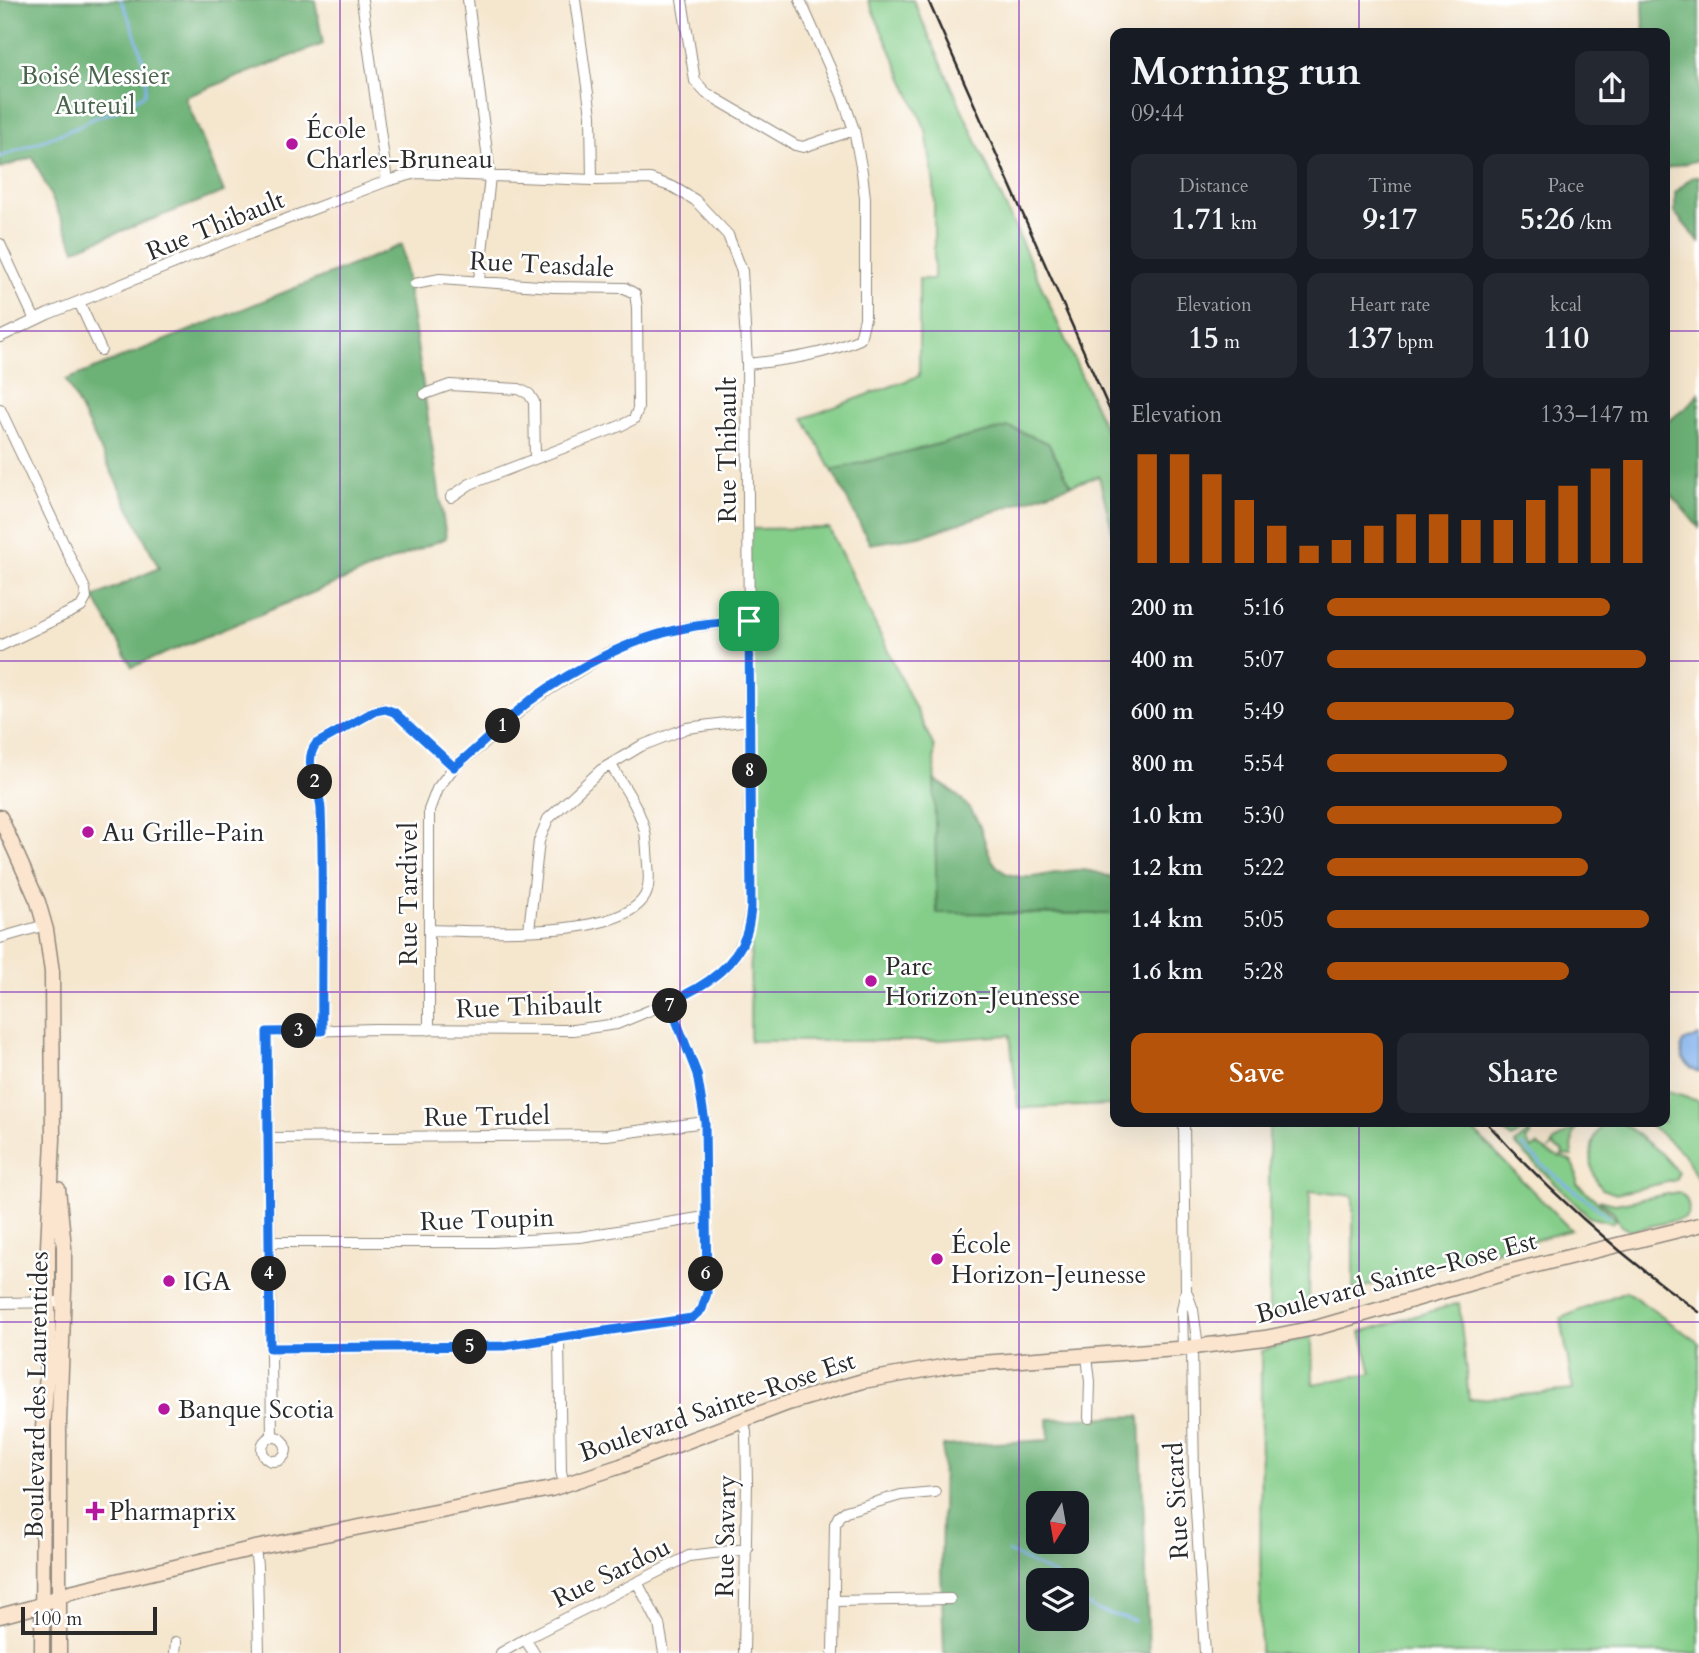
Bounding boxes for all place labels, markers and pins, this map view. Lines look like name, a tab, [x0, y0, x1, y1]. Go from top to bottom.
place label: École Charles-Bruneau	[306, 112, 493, 177]
marker: École Charles-Bruneau	[284, 136, 300, 152]
pin	[719, 591, 779, 651]
pin: 1	[486, 708, 520, 744]
pin: 8	[732, 754, 768, 788]
pin: 2	[298, 764, 332, 800]
place label: Au Grille-Pain	[102, 815, 265, 850]
marker: Au Grille-Pain	[80, 824, 96, 840]
place label: Parc Horizon-Jeunesse	[885, 949, 1080, 1014]
marker: Parc Horizon-Jeunesse	[863, 973, 879, 989]
pin: 7	[652, 988, 688, 1024]
pin: 3	[282, 1014, 316, 1048]
place label: École Horizon-Jeunesse	[951, 1227, 1146, 1292]
marker: École Horizon-Jeunesse	[929, 1251, 945, 1267]
pin: 4	[252, 1256, 286, 1292]
pin: 6	[688, 1256, 724, 1292]
place label: IGA	[183, 1264, 231, 1299]
marker: IGA	[161, 1273, 177, 1289]
pin: 5	[452, 1330, 488, 1364]
place label: Banque Scotia	[178, 1392, 334, 1427]
marker: Banque Scotia	[156, 1401, 172, 1417]
place label: Pharmaprix	[109, 1494, 236, 1529]
marker: Pharmaprix	[87, 1503, 103, 1519]

